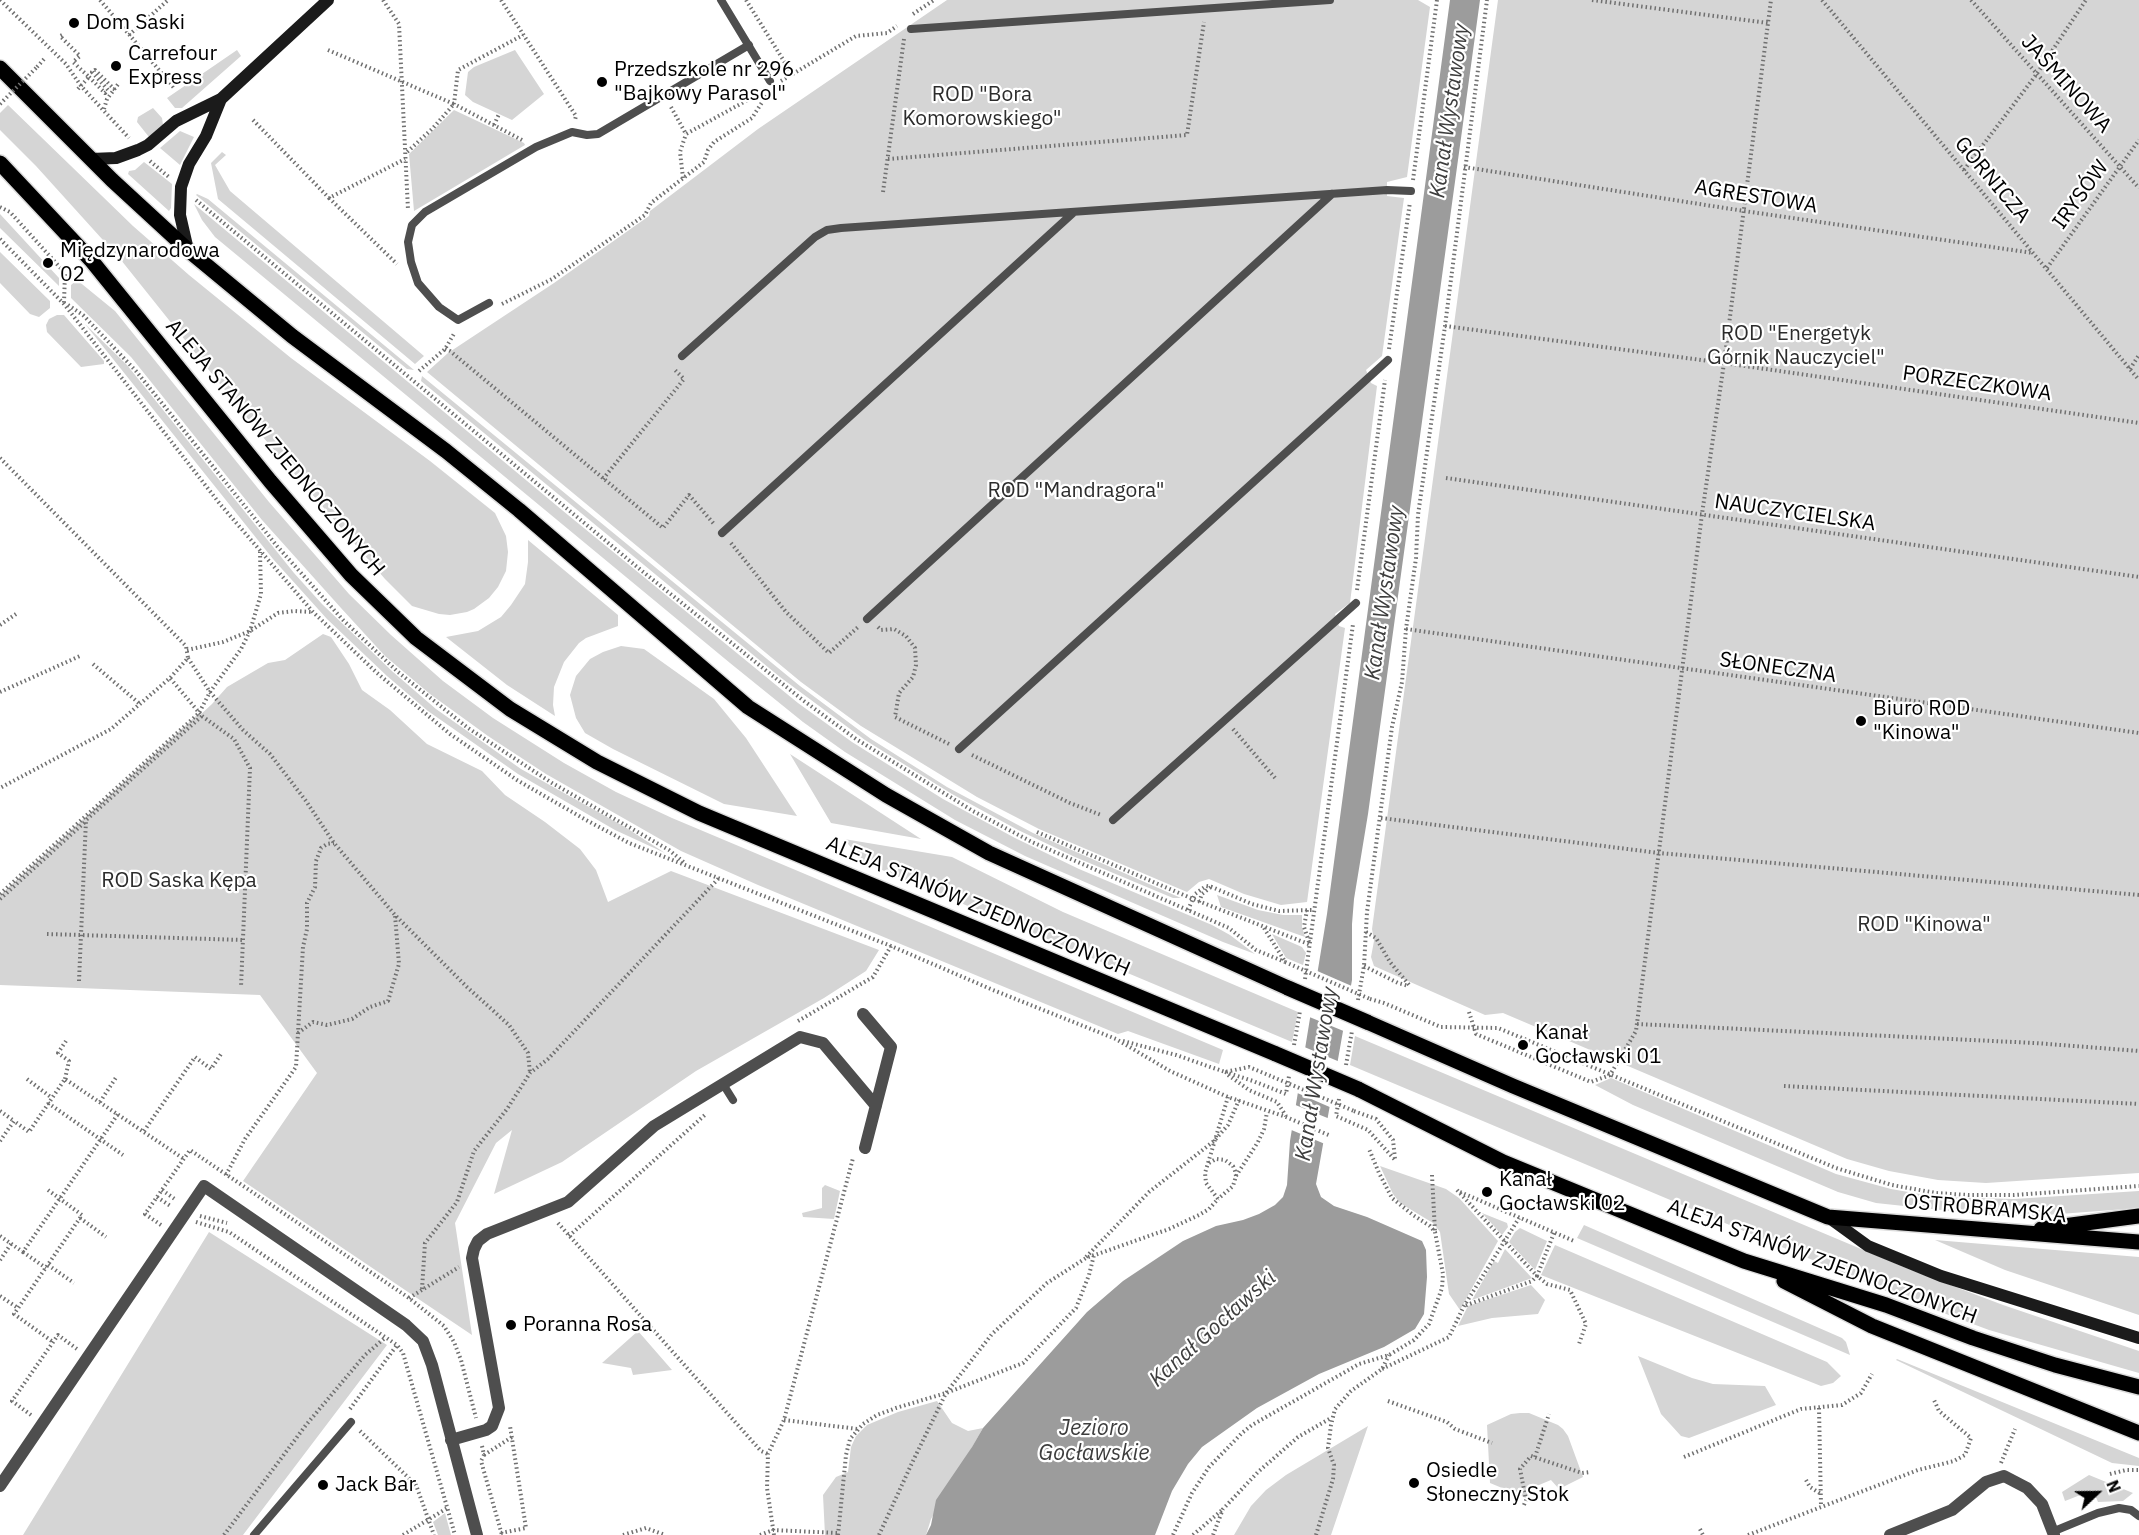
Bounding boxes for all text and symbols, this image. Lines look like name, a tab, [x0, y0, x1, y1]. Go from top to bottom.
place label: Dom Saski	[86, 10, 185, 36]
marker: Dom Saski	[67, 16, 81, 30]
water label: Kanał Wystawowy	[1425, 22, 1475, 200]
street label: JAŚMINOWA	[2015, 30, 2117, 138]
place label: Carrefour Express	[128, 41, 217, 91]
place label: Przedszkole nr 296 "Bajkowy Parasol"	[614, 57, 794, 107]
marker: Carrefour Express	[109, 59, 123, 73]
marker: Przedszkole nr 296 "Bajkowy Parasol"	[595, 75, 609, 89]
park label: ROD "Bora Komorowskiego"	[902, 82, 1062, 132]
street label: GÓRNICZA	[1949, 132, 2035, 228]
street label: IRYSÓW	[2048, 156, 2114, 234]
street label: AGRESTOWA	[1693, 175, 1819, 219]
place label: Międzynarodowa 02	[60, 238, 220, 288]
marker: Międzynarodowa 02	[41, 256, 55, 270]
street label: ALEJA STANÓW ZJEDNOCZONYCH	[160, 314, 390, 582]
park label: ROD "Energetyk Górnik Nauczyciel"	[1707, 321, 1885, 371]
street label: PORZECZKOWA	[1901, 361, 2053, 407]
park label: ROD "Mandragora"	[987, 478, 1165, 504]
street label: NAUCZYCIELSKA	[1713, 489, 1877, 537]
water label: Kanał Wystawowy	[1360, 504, 1410, 682]
street label: SŁONECZNA	[1718, 647, 1838, 689]
place label: Biuro ROD "Kinowa"	[1873, 696, 1970, 746]
marker: Biuro ROD "Kinowa"	[1854, 714, 1868, 728]
street label: ALEJA STANÓW ZJEDNOCZONYCH	[822, 831, 1134, 983]
park label: ROD Saska Kępa	[101, 868, 257, 894]
park label: ROD "Kinowa"	[1857, 912, 1991, 938]
water label: Kanał Wystawowy	[1290, 985, 1344, 1163]
place label: Kanał Gocławski 01	[1535, 1020, 1662, 1070]
marker: Kanał Gocławski 01	[1516, 1038, 1530, 1052]
place label: Kanał Gocławski 02	[1499, 1167, 1626, 1217]
marker: Kanał Gocławski 02	[1480, 1185, 1494, 1199]
street label: OSTROBRAMSKA	[1902, 1189, 2068, 1229]
street label: ALEJA STANÓW ZJEDNOCZONYCH	[1664, 1194, 1980, 1330]
water label: Kanał Gocławski	[1144, 1265, 1282, 1393]
place label: Poranna Rosa	[523, 1312, 652, 1338]
marker: Poranna Rosa	[504, 1318, 518, 1332]
water label: Jezioro Gocławskie	[1038, 1416, 1150, 1468]
place label: Osiedle Słoneczny Stok	[1426, 1458, 1569, 1508]
north arrow	[2067, 1463, 2127, 1523]
place label: Jack Bar	[335, 1472, 416, 1498]
marker: Osiedle Słoneczny Stok	[1407, 1476, 1421, 1490]
text: N	[2102, 1477, 2125, 1495]
marker: Jack Bar	[316, 1478, 330, 1492]

